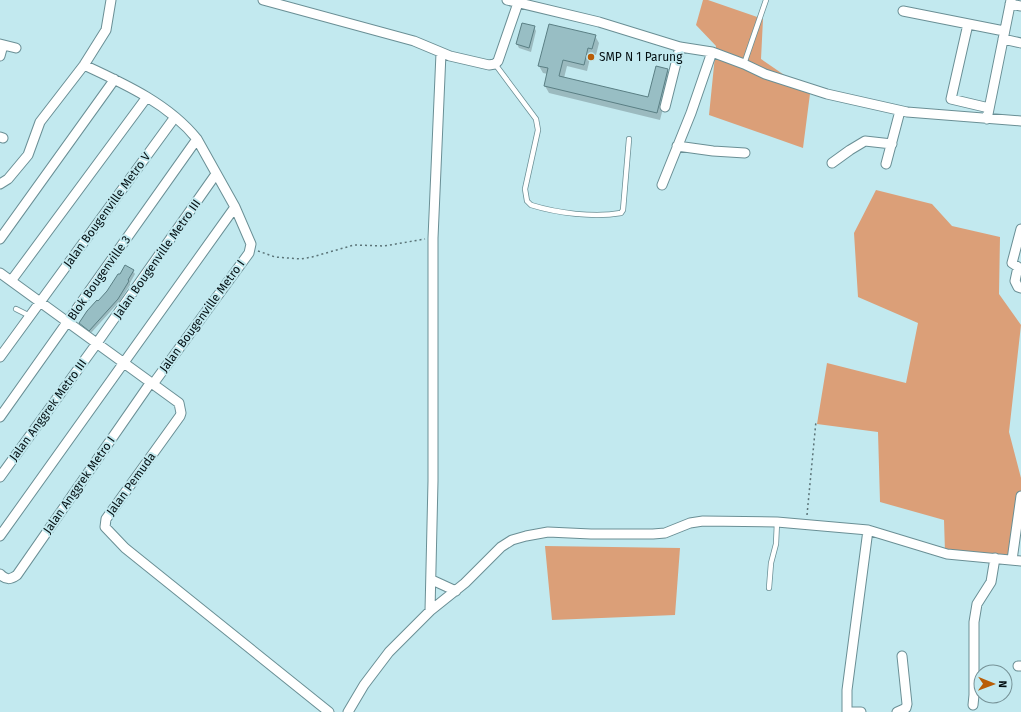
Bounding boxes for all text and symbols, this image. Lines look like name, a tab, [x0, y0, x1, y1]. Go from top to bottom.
place label: SMP N 1 Parung	[599, 50, 683, 64]
marker: SMP N 1 Parung	[586, 52, 596, 62]
street label: Jalan Bougenville Metro V	[61, 150, 154, 270]
street label: Jalan Bougenville Metro III	[110, 197, 204, 321]
street label: Blok Bougenville 3	[65, 233, 133, 323]
street label: Jalan Bougenville Metro I	[156, 257, 248, 375]
street label: Jalan Anggrek Metro III	[6, 357, 90, 463]
street label: Jalan Anggrek Metro I	[40, 434, 118, 536]
street label: Jalan Pemuda	[103, 450, 159, 518]
north arrow	[973, 664, 1013, 704]
text: N	[996, 680, 1009, 688]

